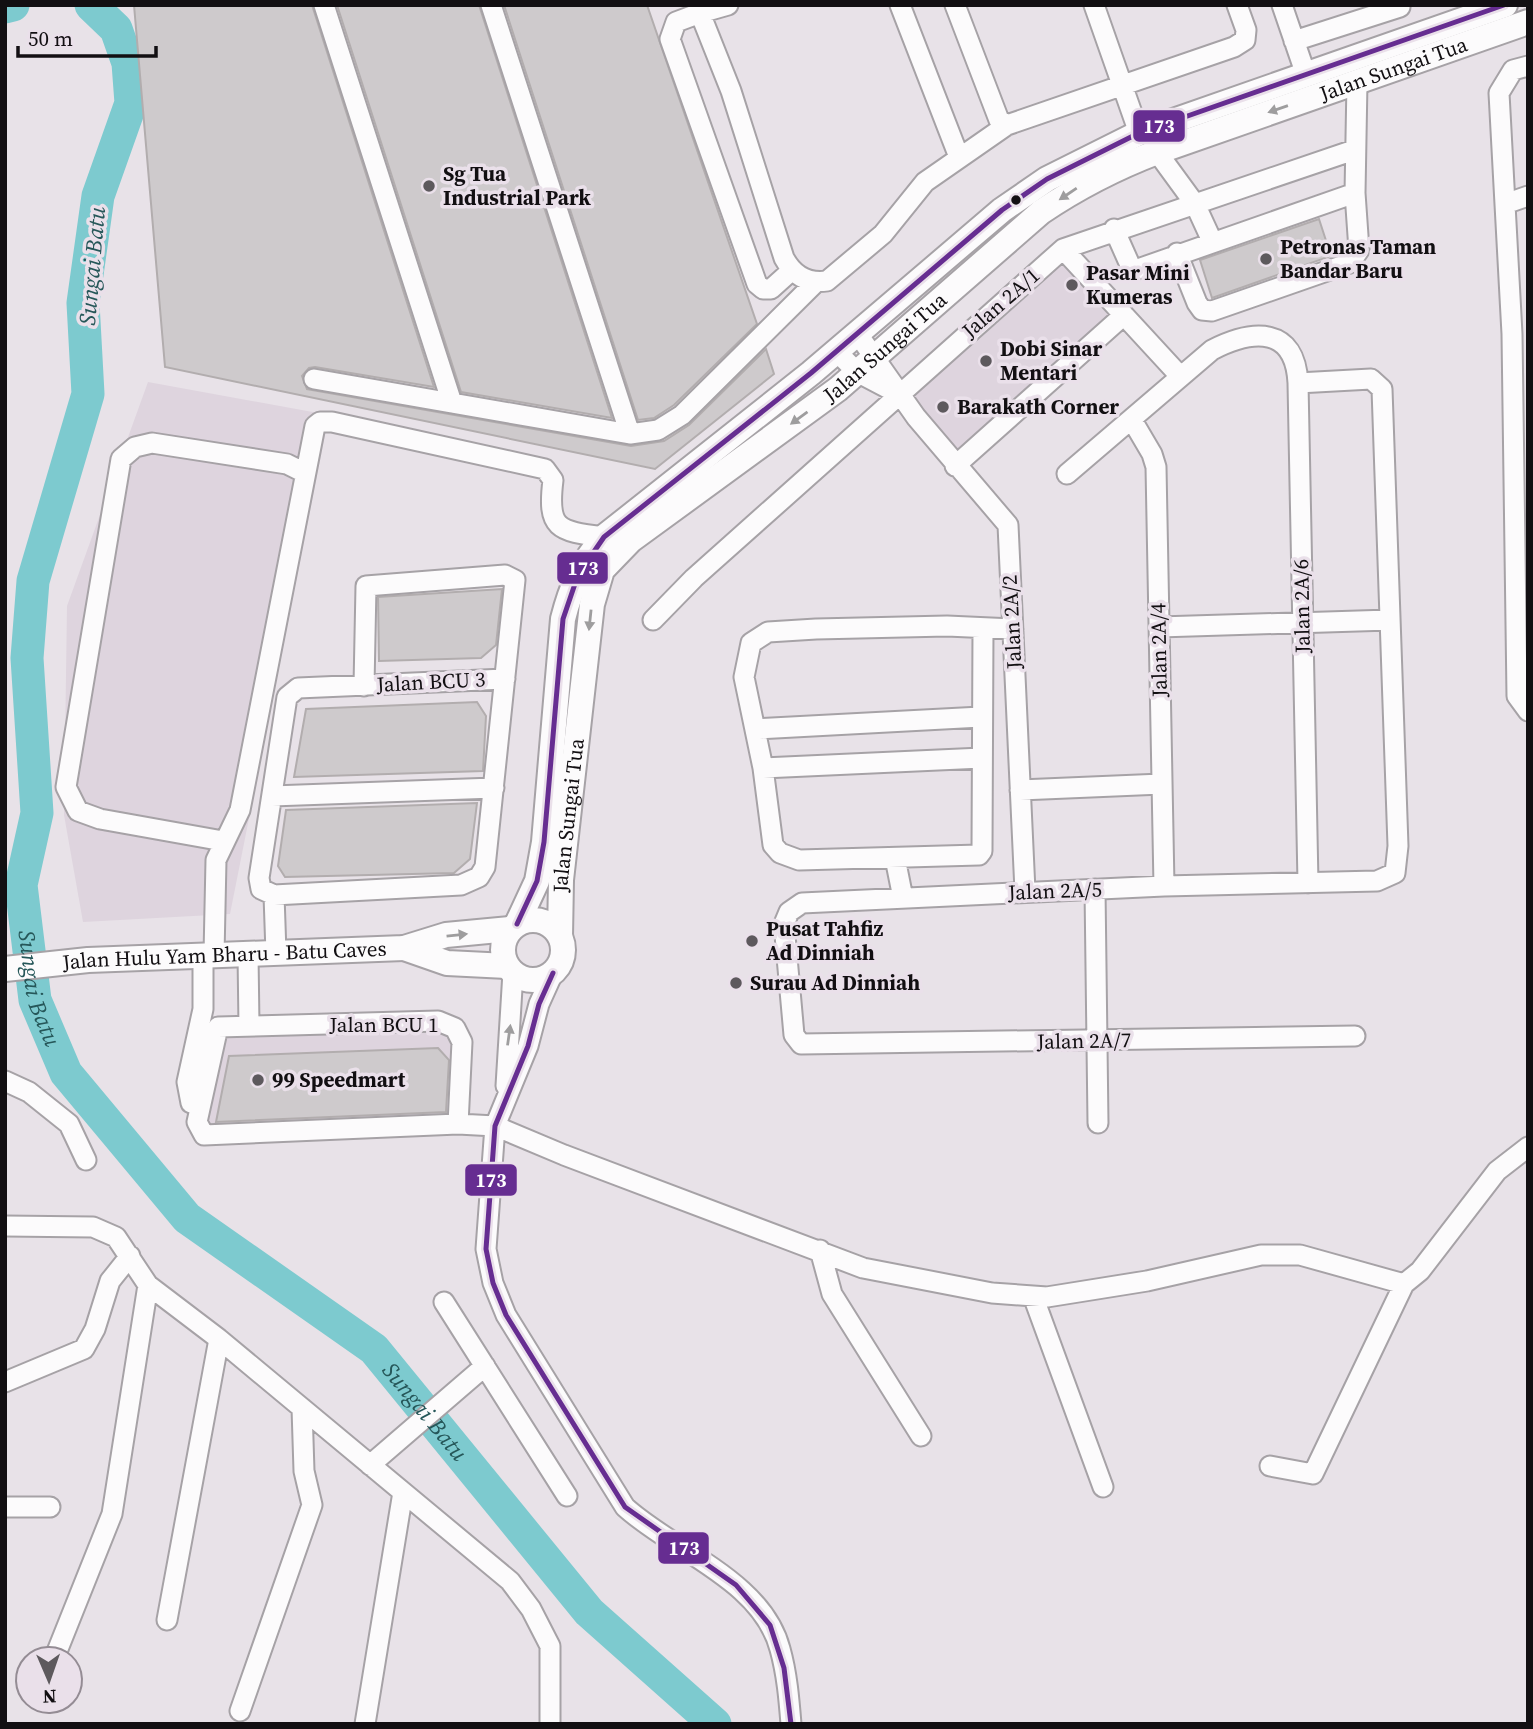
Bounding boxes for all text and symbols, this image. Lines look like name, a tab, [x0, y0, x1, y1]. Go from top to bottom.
scale bar	[18, 14, 156, 58]
text: 50 m	[28, 24, 73, 53]
street label: Jalan Sungai Tua	[1315, 29, 1472, 108]
one-way arrow	[1268, 104, 1289, 115]
line badge: 173	[1132, 109, 1186, 143]
text: 173	[1144, 113, 1174, 139]
place label: Sg Tua Industrial Park	[443, 159, 591, 212]
marker: Sg Tua Industrial Park	[421, 178, 437, 194]
one-way arrow	[1058, 188, 1078, 201]
unlabelled marker	[1009, 193, 1023, 207]
water label: Sungai Batu	[71, 205, 113, 327]
place label: Petronas Taman Bandar Baru	[1280, 232, 1436, 285]
marker: Petronas Taman Bandar Baru	[1258, 251, 1274, 267]
place label: Pasar Mini Kumeras	[1086, 258, 1190, 311]
street label: Jalan 2A/1	[955, 261, 1046, 345]
marker: Pasar Mini Kumeras	[1064, 277, 1080, 293]
street label: Jalan Sungai Tua	[817, 285, 953, 410]
place label: Dobi Sinar Mentari	[1000, 334, 1102, 387]
marker: Dobi Sinar Mentari	[978, 353, 994, 369]
place label: Barakath Corner	[957, 392, 1119, 421]
marker: Barakath Corner	[935, 399, 951, 415]
one-way arrow	[790, 410, 808, 424]
line badge: 173	[556, 551, 609, 585]
text: 173	[568, 555, 598, 581]
street label: Jalan 2A/6	[1286, 559, 1317, 654]
street label: Jalan 2A/2	[995, 574, 1028, 671]
street label: Jalan 2A/4	[1143, 602, 1174, 698]
one-way arrow	[584, 609, 595, 631]
street label: Jalan BCU 3	[375, 664, 486, 699]
street label: Jalan Sungai Tua	[546, 736, 591, 894]
street label: Jalan 2A/5	[1006, 874, 1103, 907]
place label: Pusat Tahfiz Ad Dinniah	[766, 914, 883, 967]
water label: Sungai Batu	[11, 928, 69, 1051]
one-way arrow	[446, 929, 468, 940]
marker: Pusat Tahfiz Ad Dinniah	[744, 933, 760, 949]
street label: Jalan Hulu Yam Bharu - Batu Caves	[60, 934, 387, 977]
place label: Surau Ad Dinniah	[750, 968, 920, 997]
marker: Surau Ad Dinniah	[728, 975, 744, 991]
street label: Jalan BCU 1	[329, 1010, 438, 1039]
one-way arrow	[504, 1024, 515, 1046]
street label: Jalan 2A/7	[1036, 1025, 1131, 1056]
place label: 99 Speedmart	[272, 1065, 406, 1094]
marker: 99 Speedmart	[250, 1072, 266, 1088]
line badge: 173	[464, 1163, 518, 1197]
text: 173	[476, 1167, 506, 1193]
water label: Sungai Batu	[375, 1355, 475, 1468]
line badge: 173	[657, 1531, 710, 1565]
text: 173	[669, 1535, 699, 1561]
north arrow	[14, 1645, 84, 1715]
text: N	[42, 1684, 57, 1710]

